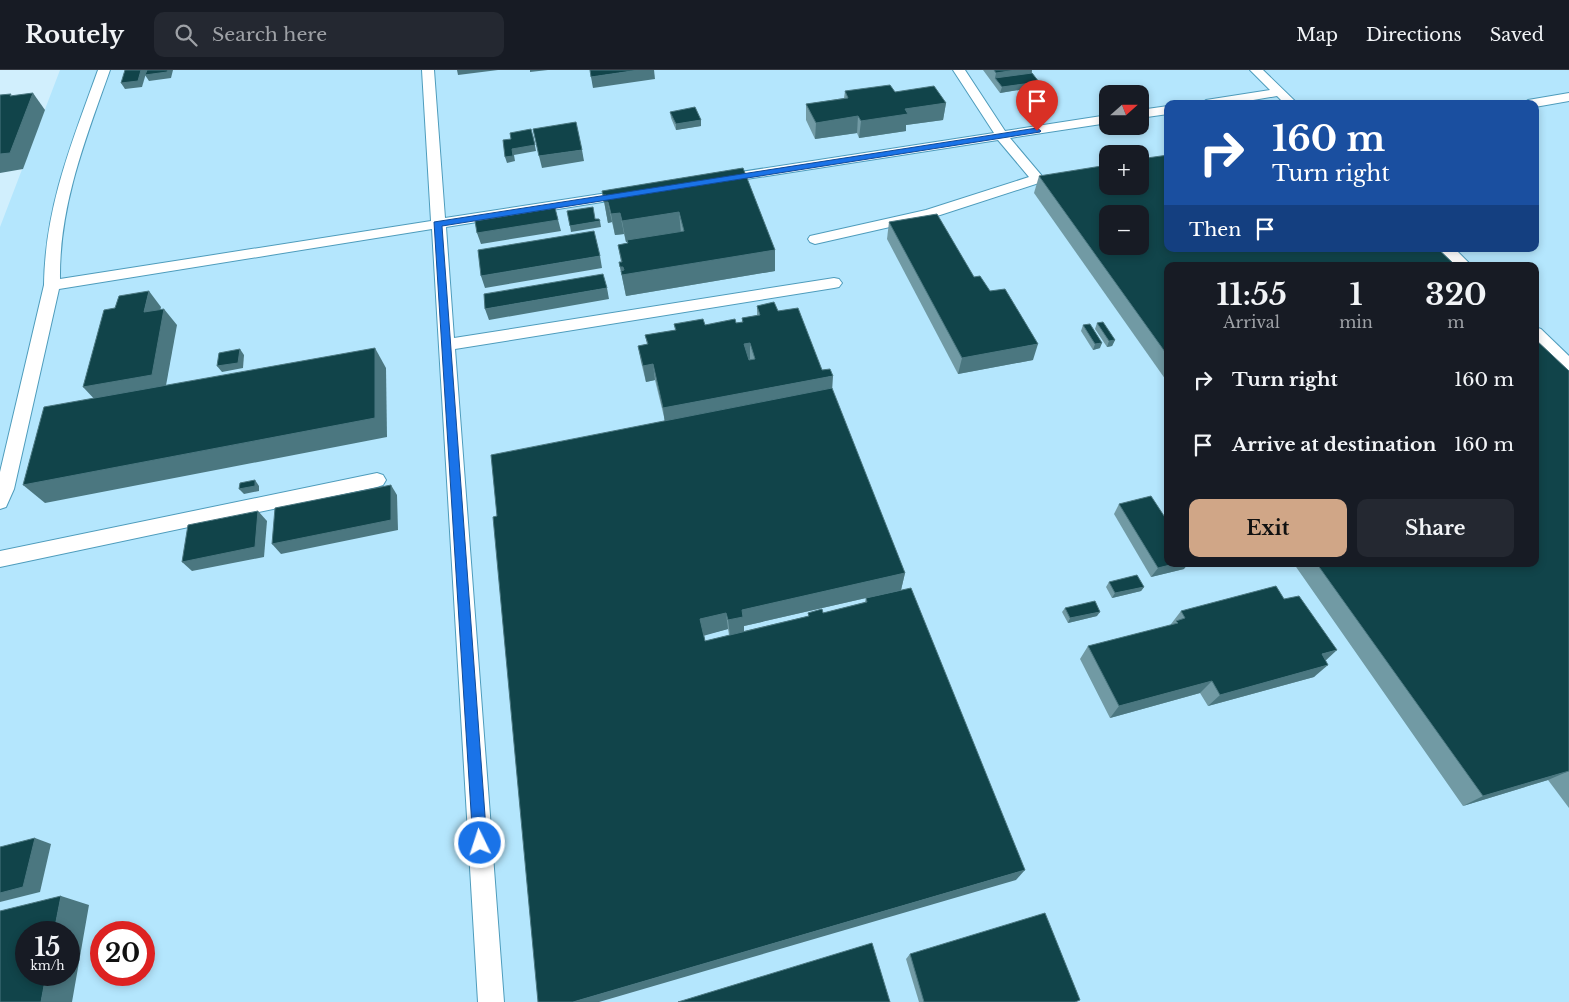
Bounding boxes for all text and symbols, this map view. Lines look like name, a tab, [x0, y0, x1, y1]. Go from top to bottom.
search box	[154, 12, 504, 57]
text: Routely	[25, 20, 124, 49]
icon: search	[172, 21, 200, 49]
text: Search here	[212, 23, 327, 46]
text: Map	[1296, 24, 1338, 46]
text: Directions	[1366, 24, 1462, 46]
text: Saved	[1490, 24, 1544, 46]
pin	[1016, 80, 1058, 131]
north arrow	[1099, 85, 1149, 135]
map controls	[1099, 85, 1149, 255]
icon: arrive	[1023, 87, 1051, 115]
text: 160 m	[1272, 117, 1385, 160]
icon: right	[1189, 120, 1254, 185]
button: +	[1099, 145, 1149, 195]
text: Turn right	[1272, 160, 1390, 187]
button: −	[1099, 205, 1149, 255]
icon: arrive	[1251, 215, 1279, 243]
text: Then	[1189, 218, 1241, 241]
text: 11:55	[1216, 276, 1287, 313]
text: 1	[1349, 276, 1363, 313]
text: 320	[1425, 276, 1487, 313]
text: Arrival	[1223, 312, 1280, 332]
text: min	[1339, 312, 1373, 332]
text: m	[1447, 312, 1465, 332]
icon: right	[1189, 366, 1217, 394]
text: Turn right	[1232, 368, 1338, 391]
text: 160 m	[1454, 368, 1514, 391]
icon: arrive	[1189, 431, 1217, 459]
text: Arrive at destination	[1232, 433, 1436, 456]
text: 160 m	[1454, 433, 1514, 456]
button: Exit	[1189, 499, 1347, 557]
button: Share	[1357, 499, 1514, 557]
position arrow	[453, 816, 505, 868]
speed limit sign: 20	[90, 921, 155, 986]
text: 15	[35, 932, 60, 963]
text: km/h	[30, 958, 65, 973]

